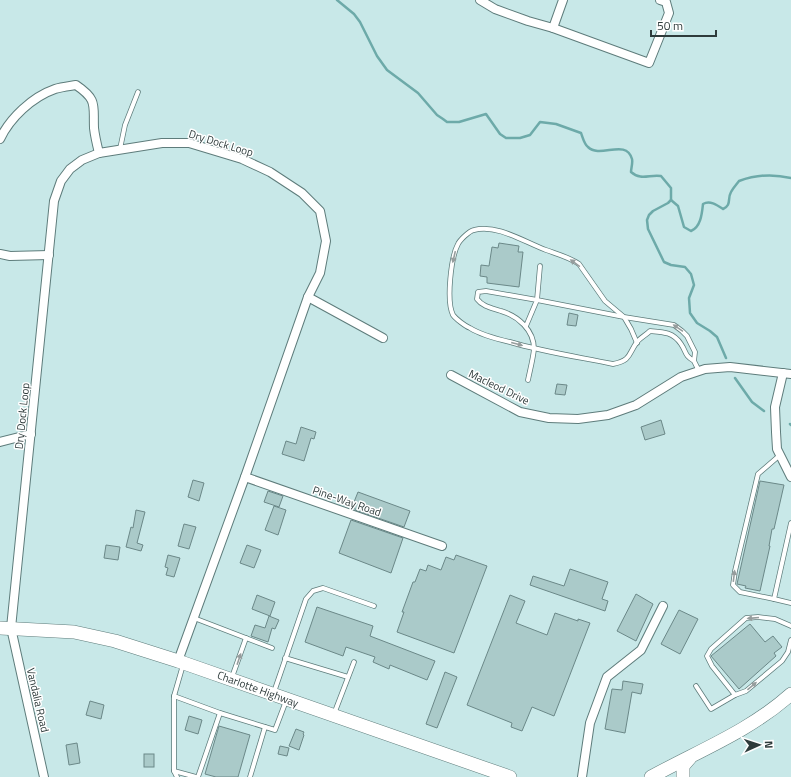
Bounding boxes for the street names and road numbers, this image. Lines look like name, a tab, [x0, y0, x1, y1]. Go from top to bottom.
street label: Dry Dock Loop	[187, 126, 255, 160]
street label: Macleod Drive	[466, 365, 532, 409]
street label: Dry Dock Loop	[11, 382, 33, 450]
street label: Pine-Way Road	[311, 482, 384, 520]
street label: Vandalia Road	[23, 666, 53, 734]
street label: Charlotte Highway	[215, 667, 302, 711]

